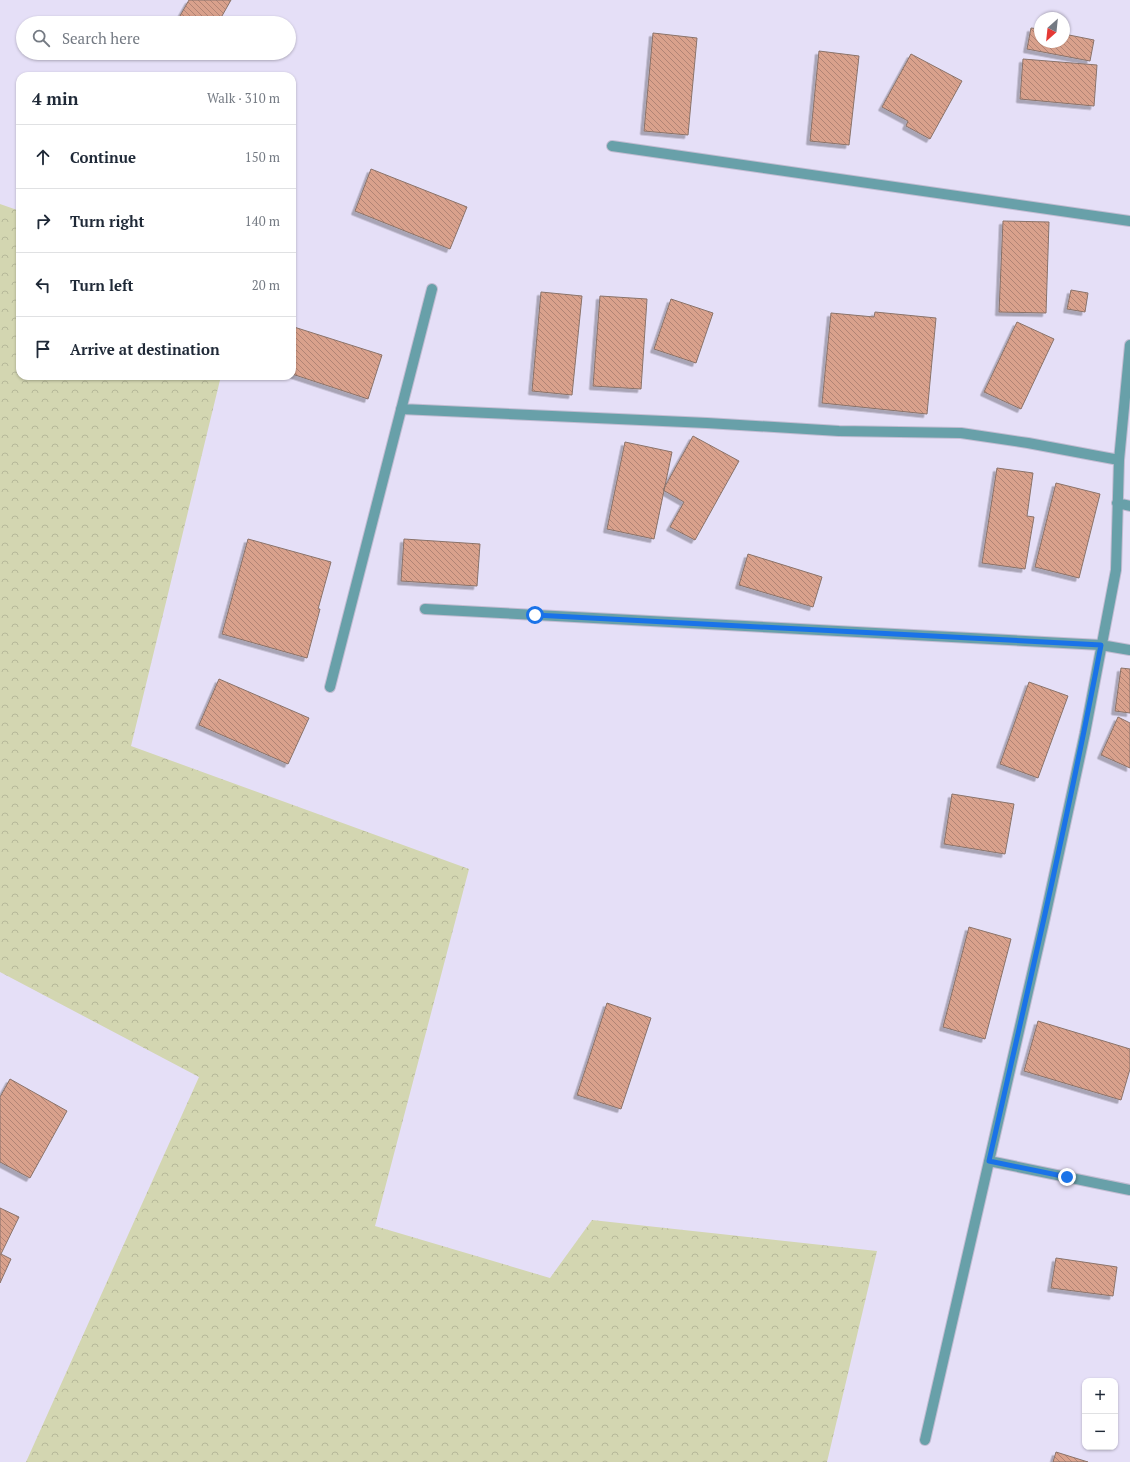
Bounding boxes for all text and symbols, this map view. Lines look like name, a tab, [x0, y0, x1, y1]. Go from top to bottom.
north arrow	[1034, 12, 1070, 48]
search box	[16, 16, 296, 60]
icon: search	[30, 27, 52, 49]
text: Search here	[62, 28, 140, 48]
text: 4 min	[32, 87, 79, 110]
text: Walk · 310 m	[207, 89, 280, 107]
icon: ahead	[32, 146, 54, 168]
text: Continue	[70, 147, 136, 167]
text: 150 m	[245, 148, 280, 166]
icon: right	[32, 210, 54, 232]
text: Turn right	[70, 211, 145, 231]
text: 140 m	[245, 212, 280, 230]
icon: left	[32, 274, 54, 296]
text: Turn left	[70, 275, 134, 295]
text: 20 m	[252, 276, 280, 294]
icon: arrive	[32, 338, 54, 360]
text: Arrive at destination	[70, 339, 220, 359]
route start	[526, 606, 544, 624]
route end	[1058, 1168, 1076, 1186]
map controls	[1082, 1378, 1118, 1450]
button: +	[1082, 1378, 1118, 1414]
button: −	[1082, 1414, 1118, 1450]

